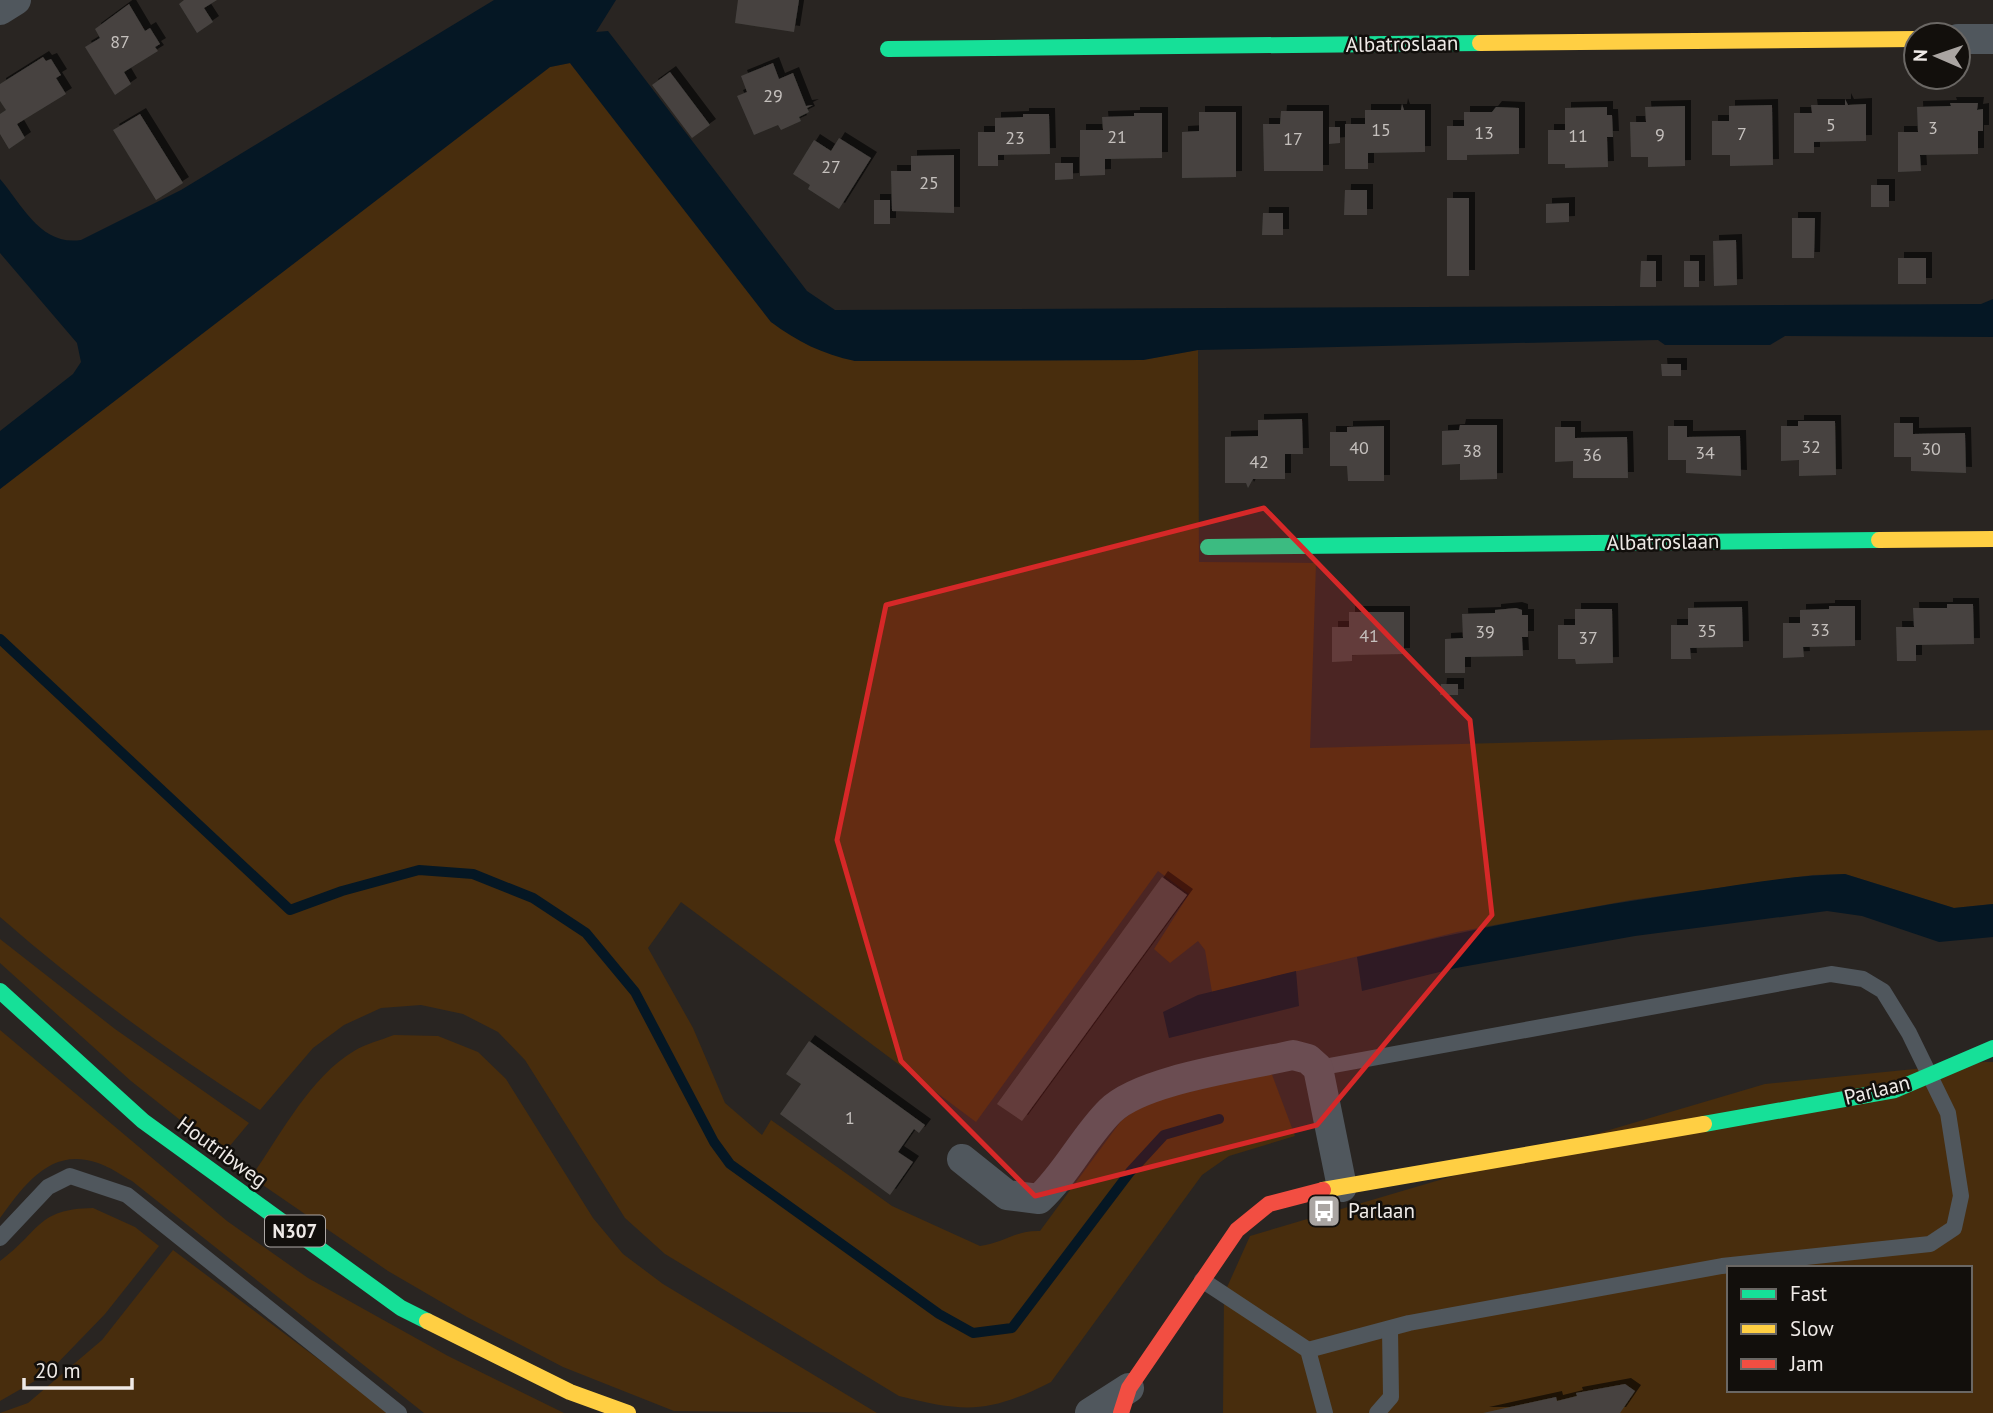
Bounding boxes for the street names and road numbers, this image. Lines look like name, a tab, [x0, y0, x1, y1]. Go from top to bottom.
street label: Albatroslaan	[1345, 29, 1459, 58]
street label: Albatroslaan	[1606, 527, 1720, 556]
street label: Parlaan	[1841, 1068, 1913, 1111]
street label: Houtribweg	[172, 1110, 273, 1193]
road number: N307	[265, 1216, 325, 1246]

